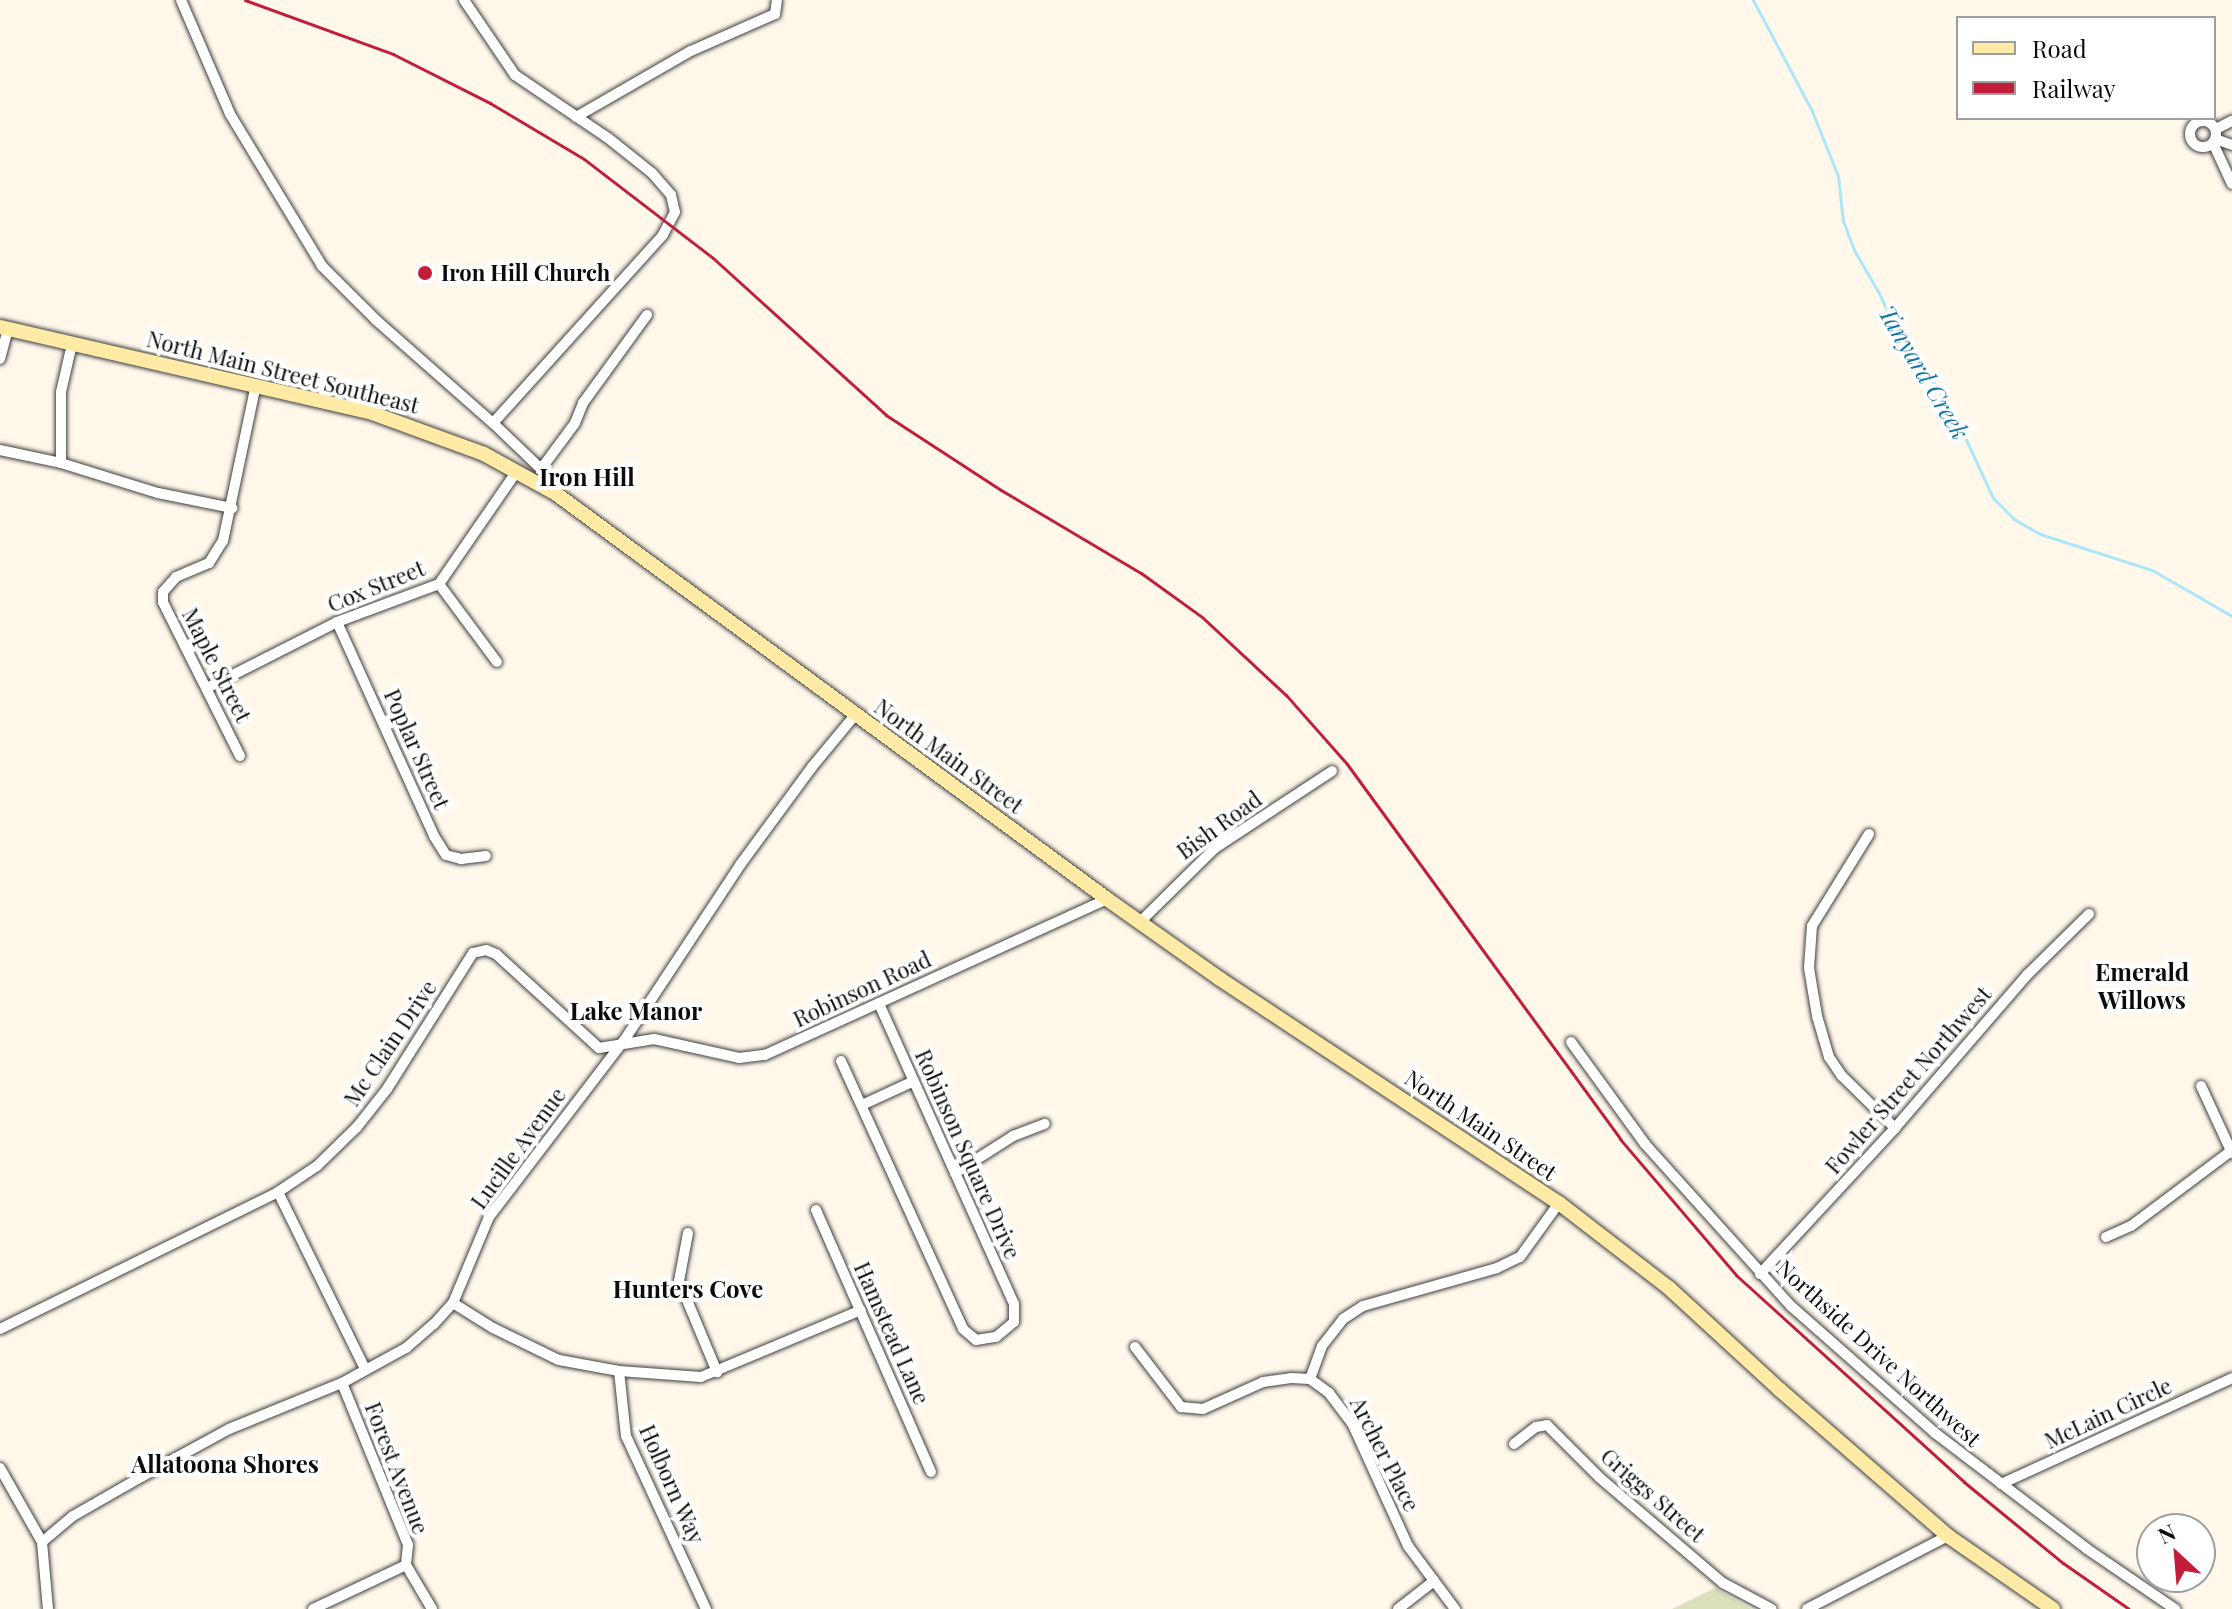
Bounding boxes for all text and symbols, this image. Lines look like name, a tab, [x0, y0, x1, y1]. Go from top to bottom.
legend	[1956, 16, 2216, 120]
text: Road	[2032, 32, 2087, 64]
text: Railway	[2032, 72, 2116, 104]
place label: Iron Hill Church	[441, 260, 610, 286]
marker: Iron Hill Church	[416, 264, 434, 282]
water label: Tanyard Creek	[1873, 300, 1975, 444]
street label: North Main Street Southeast	[144, 325, 422, 419]
district label: Iron Hill	[539, 463, 635, 491]
street label: Cox Street	[323, 555, 429, 617]
street label: Maple Street	[177, 604, 257, 726]
street label: Poplar Street	[379, 685, 455, 813]
street label: North Main Street	[870, 693, 1028, 819]
street label: Bish Road	[1171, 785, 1267, 865]
street label: Robinson Road	[789, 946, 935, 1032]
district label: Emerald Willows	[2095, 958, 2189, 1014]
street label: Mc Clain Drive	[338, 975, 442, 1111]
street label: Fowler Street Northwest	[1819, 981, 1997, 1179]
district label: Lake Manor	[570, 997, 702, 1025]
street label: Robinson Square Drive	[910, 1045, 1026, 1263]
street label: North Main Street	[1400, 1064, 1562, 1186]
street label: Lucille Avenue	[465, 1082, 571, 1214]
street label: Northside Drive Northwest	[1771, 1254, 1987, 1452]
street label: Hamstead Lane	[849, 1258, 935, 1408]
district label: Hunters Cove	[613, 1275, 763, 1303]
street label: McLain Circle	[2040, 1372, 2176, 1454]
street label: Archer Place	[1345, 1392, 1425, 1516]
street label: Forest Avenue	[360, 1398, 434, 1538]
street label: Holborn Way	[634, 1420, 710, 1548]
street label: Griggs Street	[1596, 1443, 1710, 1547]
district label: Allatoona Shores	[131, 1450, 319, 1478]
north arrow	[2136, 1513, 2216, 1593]
text: N	[2153, 1516, 2180, 1550]

